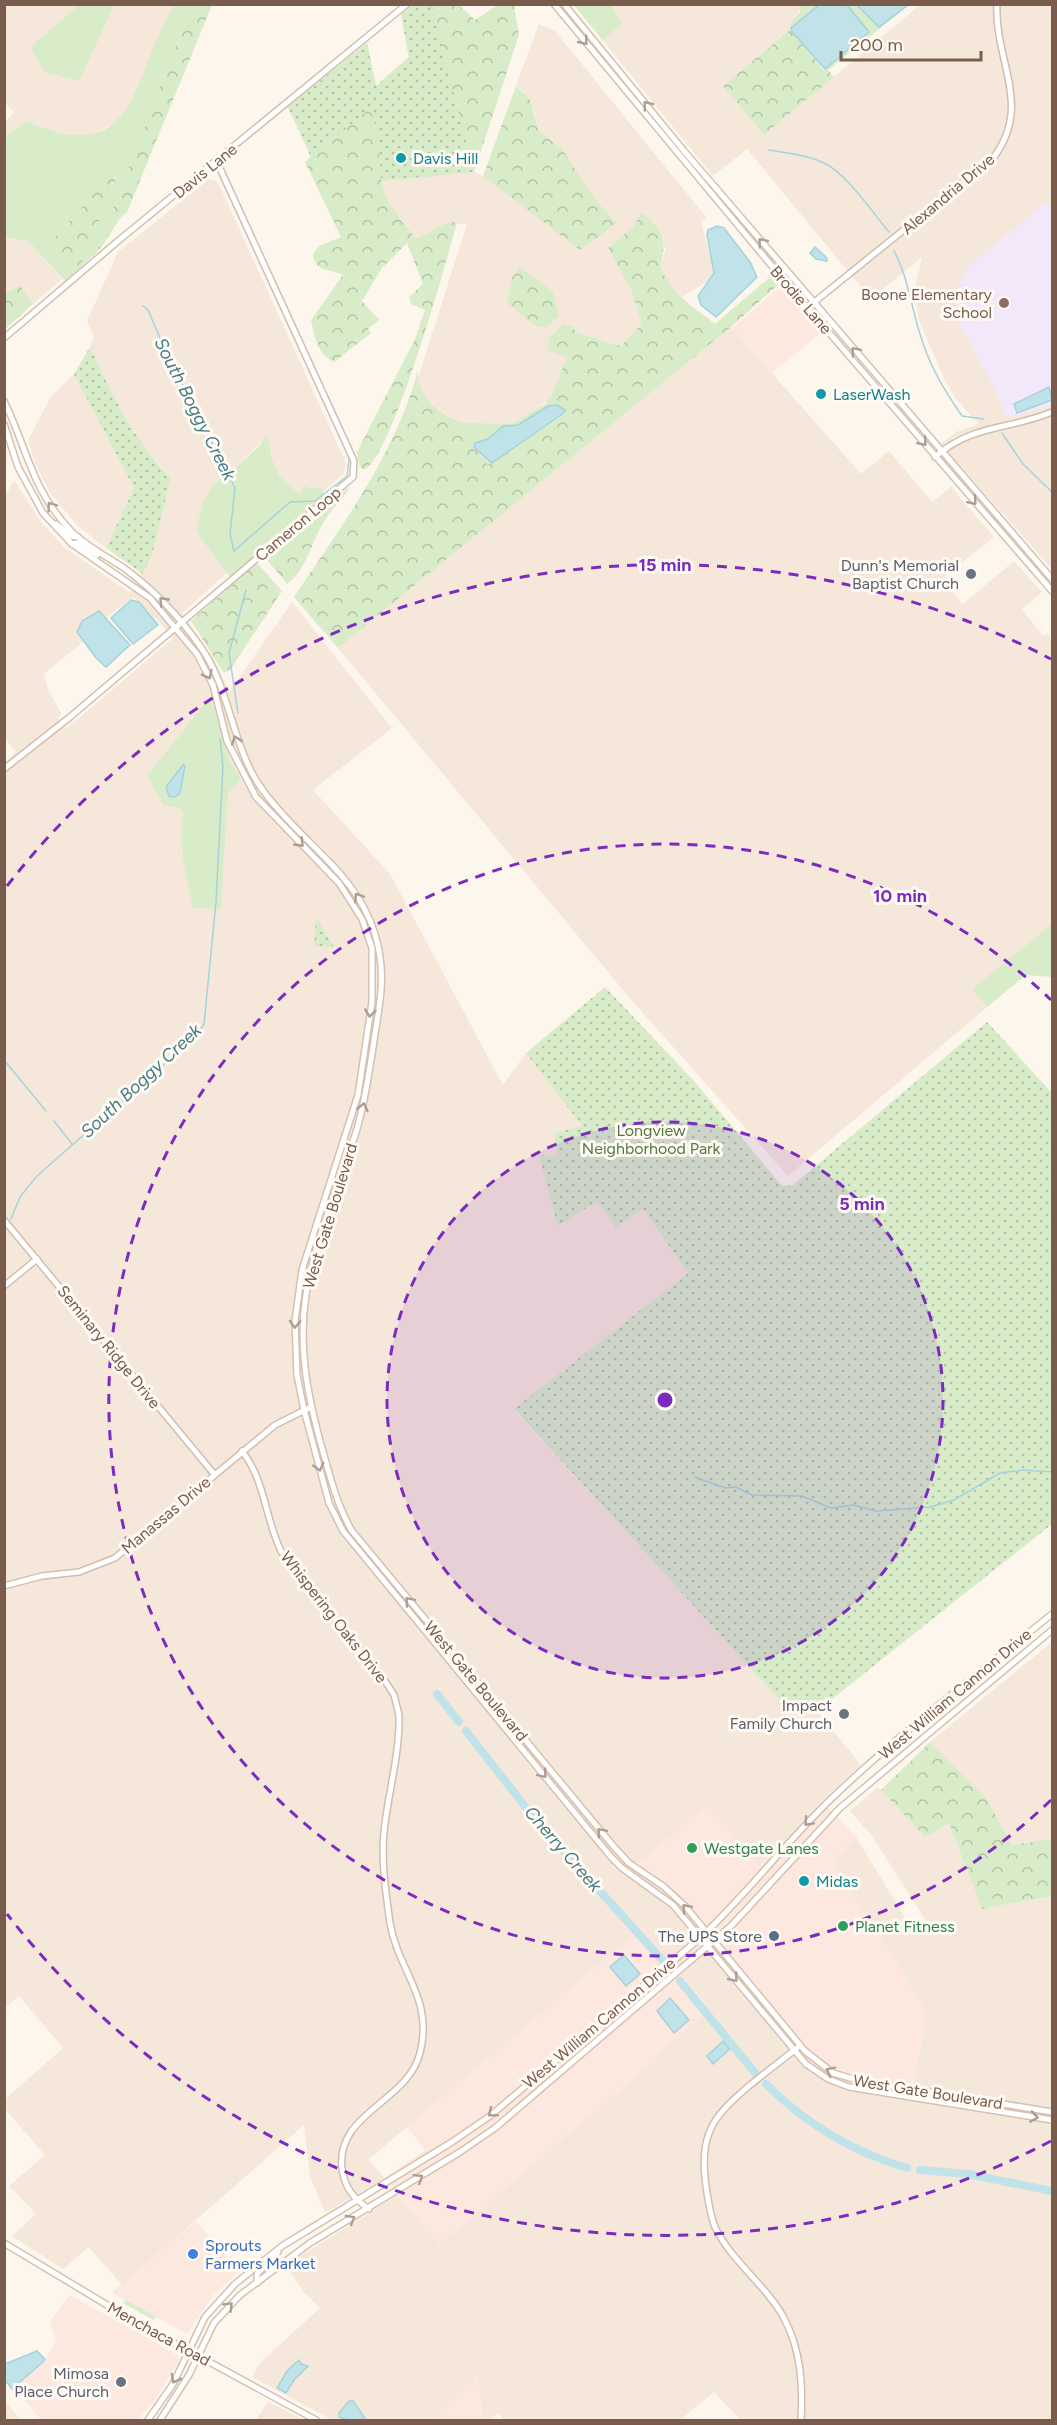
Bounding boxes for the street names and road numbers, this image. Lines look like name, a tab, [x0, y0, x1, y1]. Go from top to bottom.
street label: Davis Lane	[169, 139, 241, 202]
street label: Alexandria Drive	[898, 150, 998, 238]
street label: Brodie Lane	[766, 262, 836, 338]
street label: Cameron Loop	[251, 483, 345, 565]
street label: West Gate Boulevard	[299, 1141, 361, 1291]
street label: Seminary Ridge Drive	[53, 1282, 165, 1413]
street label: Manassas Drive	[118, 1472, 215, 1558]
street label: Whispering Oaks Drive	[277, 1547, 391, 1687]
street label: West Gate Boulevard	[420, 1617, 532, 1745]
street label: West William Cannon Drive	[875, 1624, 1035, 1763]
street label: West William Cannon Drive	[519, 1953, 679, 2092]
street label: West Gate Boulevard	[852, 2071, 1004, 2113]
street label: Menchaca Road	[104, 2298, 214, 2370]

